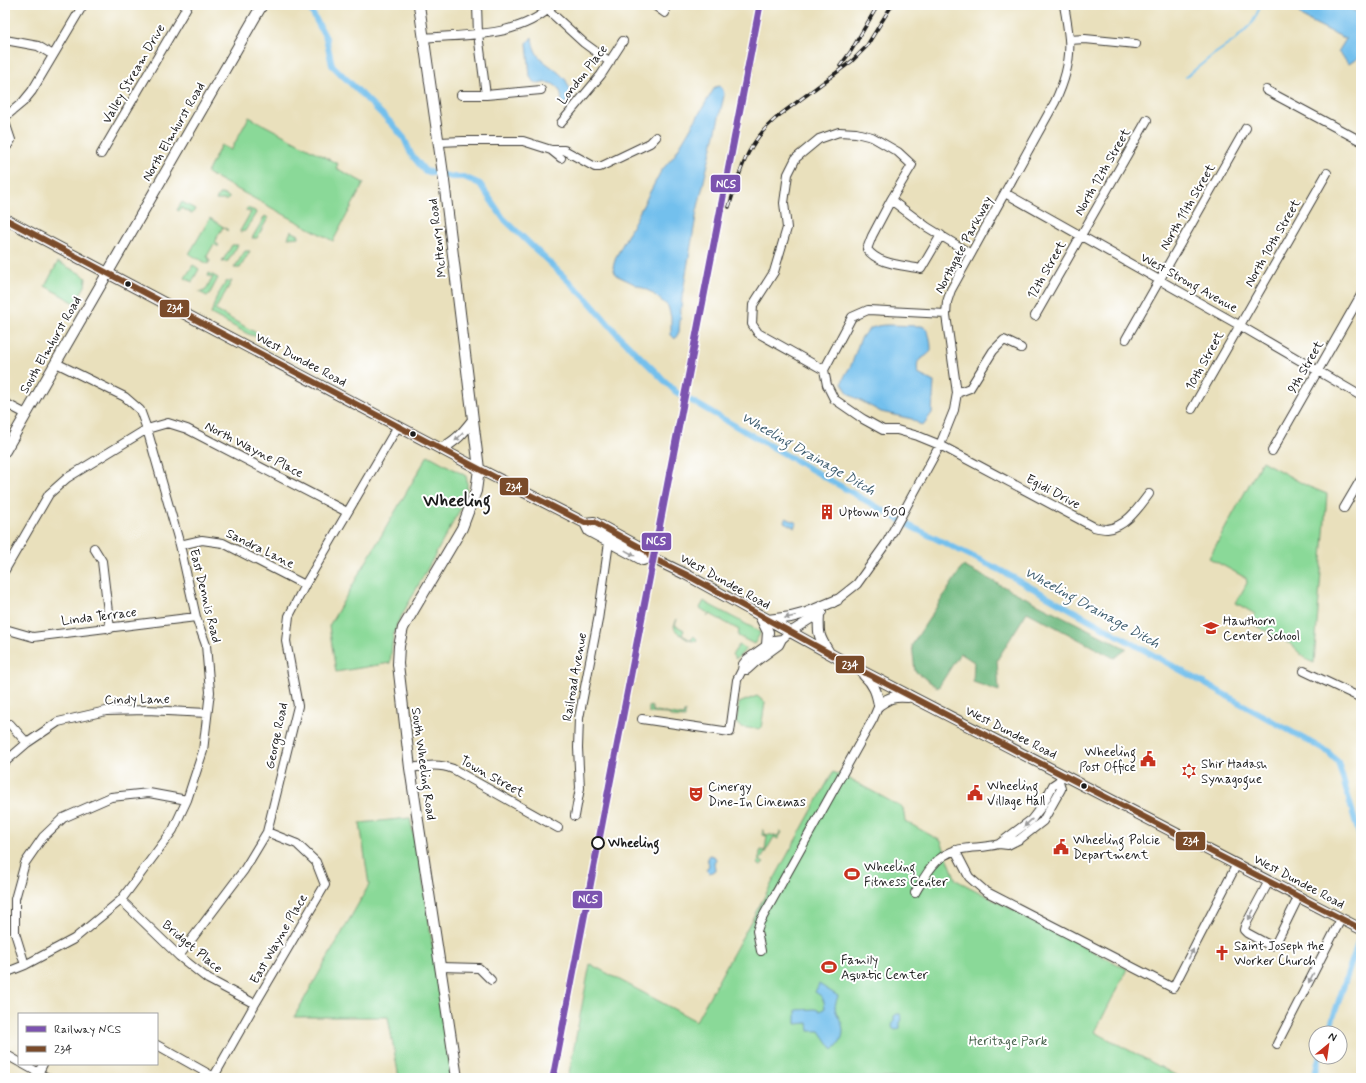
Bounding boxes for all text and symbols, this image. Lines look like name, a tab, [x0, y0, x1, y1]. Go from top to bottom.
street label: Valley Stream Drive	[99, 21, 170, 127]
street label: London Place	[554, 41, 612, 108]
street label: North Elmhurst Road	[139, 79, 209, 185]
street label: North 12th Street	[1071, 125, 1135, 219]
street label: North 11th Street	[1156, 161, 1220, 253]
line badge: NCS	[710, 174, 741, 193]
text: NCS	[716, 178, 737, 192]
street label: Northgate Parkway	[931, 193, 997, 297]
street label: North 10th Street	[1241, 196, 1305, 290]
street label: McHenry Road	[425, 198, 451, 278]
street label: 12th Street	[1024, 238, 1071, 302]
street label: West Strong Avenue	[1136, 249, 1241, 319]
unlabelled marker	[123, 279, 133, 289]
street label: South Elmhurst Road	[16, 293, 86, 397]
line badge: 234	[159, 299, 190, 318]
text: 234	[167, 302, 184, 316]
street label: 10th Street	[1182, 328, 1228, 394]
street label: West Dundee Road	[252, 329, 350, 391]
street label: 9th Street	[1284, 337, 1328, 396]
water label: Wheeling Drainage Ditch	[737, 408, 878, 502]
street label: North Wayne Place	[202, 418, 306, 482]
unlabelled marker	[408, 429, 418, 439]
one-way arrow	[454, 432, 464, 442]
street label: Egidi Drive	[1023, 471, 1083, 513]
line badge: 234	[499, 477, 529, 496]
text: 234	[506, 481, 523, 495]
district label: Wheeling	[422, 490, 491, 515]
building icon: Uptown 500	[818, 503, 836, 521]
place label: Uptown 500	[839, 504, 906, 521]
street label: Sandra Lane	[223, 525, 297, 573]
line badge: NCS	[641, 532, 672, 551]
text: NCS	[646, 535, 667, 549]
street label: East Dennis Road	[185, 547, 225, 645]
one-way arrow	[624, 550, 636, 556]
street label: West Dundee Road	[677, 550, 773, 614]
water label: Wheeling Drainage Ditch	[1020, 563, 1163, 654]
street label: Linda Terrace	[60, 604, 138, 630]
place label: Hawthorn Center School	[1223, 613, 1300, 645]
one-way arrow	[784, 614, 796, 620]
school or university icon: Hawthorn Center School	[1202, 619, 1220, 637]
street label: Railroad Avenue	[559, 631, 591, 723]
line badge: 234	[835, 655, 865, 674]
text: 234	[842, 659, 859, 673]
street label: Cindy Lane	[104, 691, 170, 709]
street label: George Road	[262, 701, 293, 771]
street label: West Dundee Road	[962, 703, 1060, 763]
street label: South Wheeling Road	[405, 707, 439, 822]
place label: Wheeling Post Office	[1079, 744, 1136, 776]
public building icon: Wheeling Post Office	[1139, 750, 1157, 768]
street label: Town Street	[457, 752, 528, 802]
place label: Shir Hadash Synagogue	[1201, 756, 1268, 790]
synagogue icon: Shir Hadash Synagogue	[1180, 762, 1198, 780]
place label: Wheeling Village Hall	[987, 778, 1045, 810]
place label: Cinergy Dine-In Cinemas	[708, 779, 806, 811]
unlabelled marker	[1079, 781, 1089, 791]
public building icon: Wheeling Village Hall	[966, 784, 984, 802]
theatre icon: Cinergy Dine-In Cinemas	[687, 785, 705, 803]
one-way arrow	[1022, 818, 1033, 827]
line badge: 234	[1175, 831, 1206, 851]
place label: Wheeling Polcie Department	[1073, 832, 1160, 864]
place label: Wheeling	[607, 835, 659, 855]
text: 234	[1183, 835, 1200, 849]
marker: Wheeling	[591, 836, 605, 850]
public building icon: Wheeling Polcie Department	[1052, 838, 1070, 856]
street label: West Dundee Road	[1250, 851, 1348, 913]
place label: Wheeling Fitness Center	[864, 859, 949, 891]
sports icon: Wheeling Fitness Center	[843, 865, 861, 883]
line badge: NCS	[572, 890, 603, 909]
street label: East Wayne Place	[246, 891, 312, 987]
text: NCS	[578, 893, 599, 907]
one-way arrow	[1247, 910, 1254, 921]
street label: Bridget Place	[158, 917, 226, 977]
place label: Saint Joseph the Worker Church	[1234, 938, 1324, 970]
church icon: Saint Joseph the Worker Church	[1213, 944, 1231, 962]
one-way arrow	[1187, 948, 1194, 959]
place label: Family Aquatic Center	[841, 952, 928, 984]
sports icon: Family Aquatic Center	[820, 958, 838, 976]
one-way arrow	[1308, 973, 1314, 984]
legend	[18, 1013, 158, 1065]
text: Railway NCS	[54, 1022, 121, 1038]
north arrow	[1308, 1025, 1348, 1065]
text: N	[1326, 1029, 1339, 1045]
park label: Heritage Park	[969, 1033, 1048, 1050]
text: 234	[54, 1042, 72, 1058]

